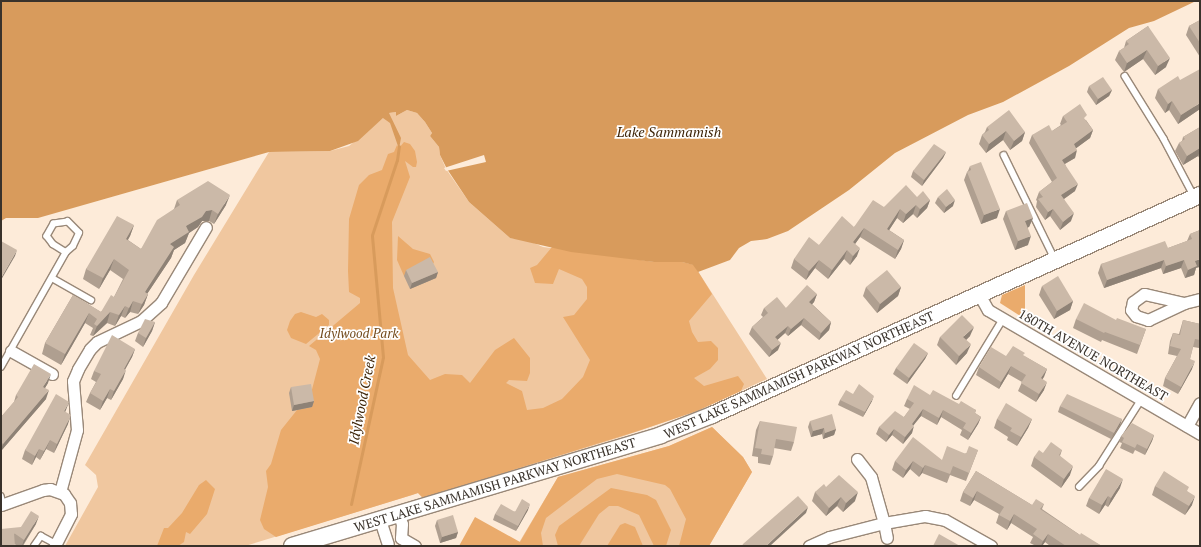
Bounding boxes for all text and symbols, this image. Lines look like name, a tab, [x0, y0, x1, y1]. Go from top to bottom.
water label: Lake Sammamish	[617, 124, 721, 140]
street label: 180TH AVENUE NORTHEAST	[1015, 306, 1171, 404]
street label: WEST LAKE SAMMAMISH PARKWAY NORTHEAST	[662, 308, 936, 442]
park label: Idylwood Park	[320, 325, 398, 341]
water label: Idylwood Creek	[345, 354, 379, 446]
street label: WEST LAKE SAMMAMISH PARKWAY NORTHEAST	[352, 435, 638, 535]

